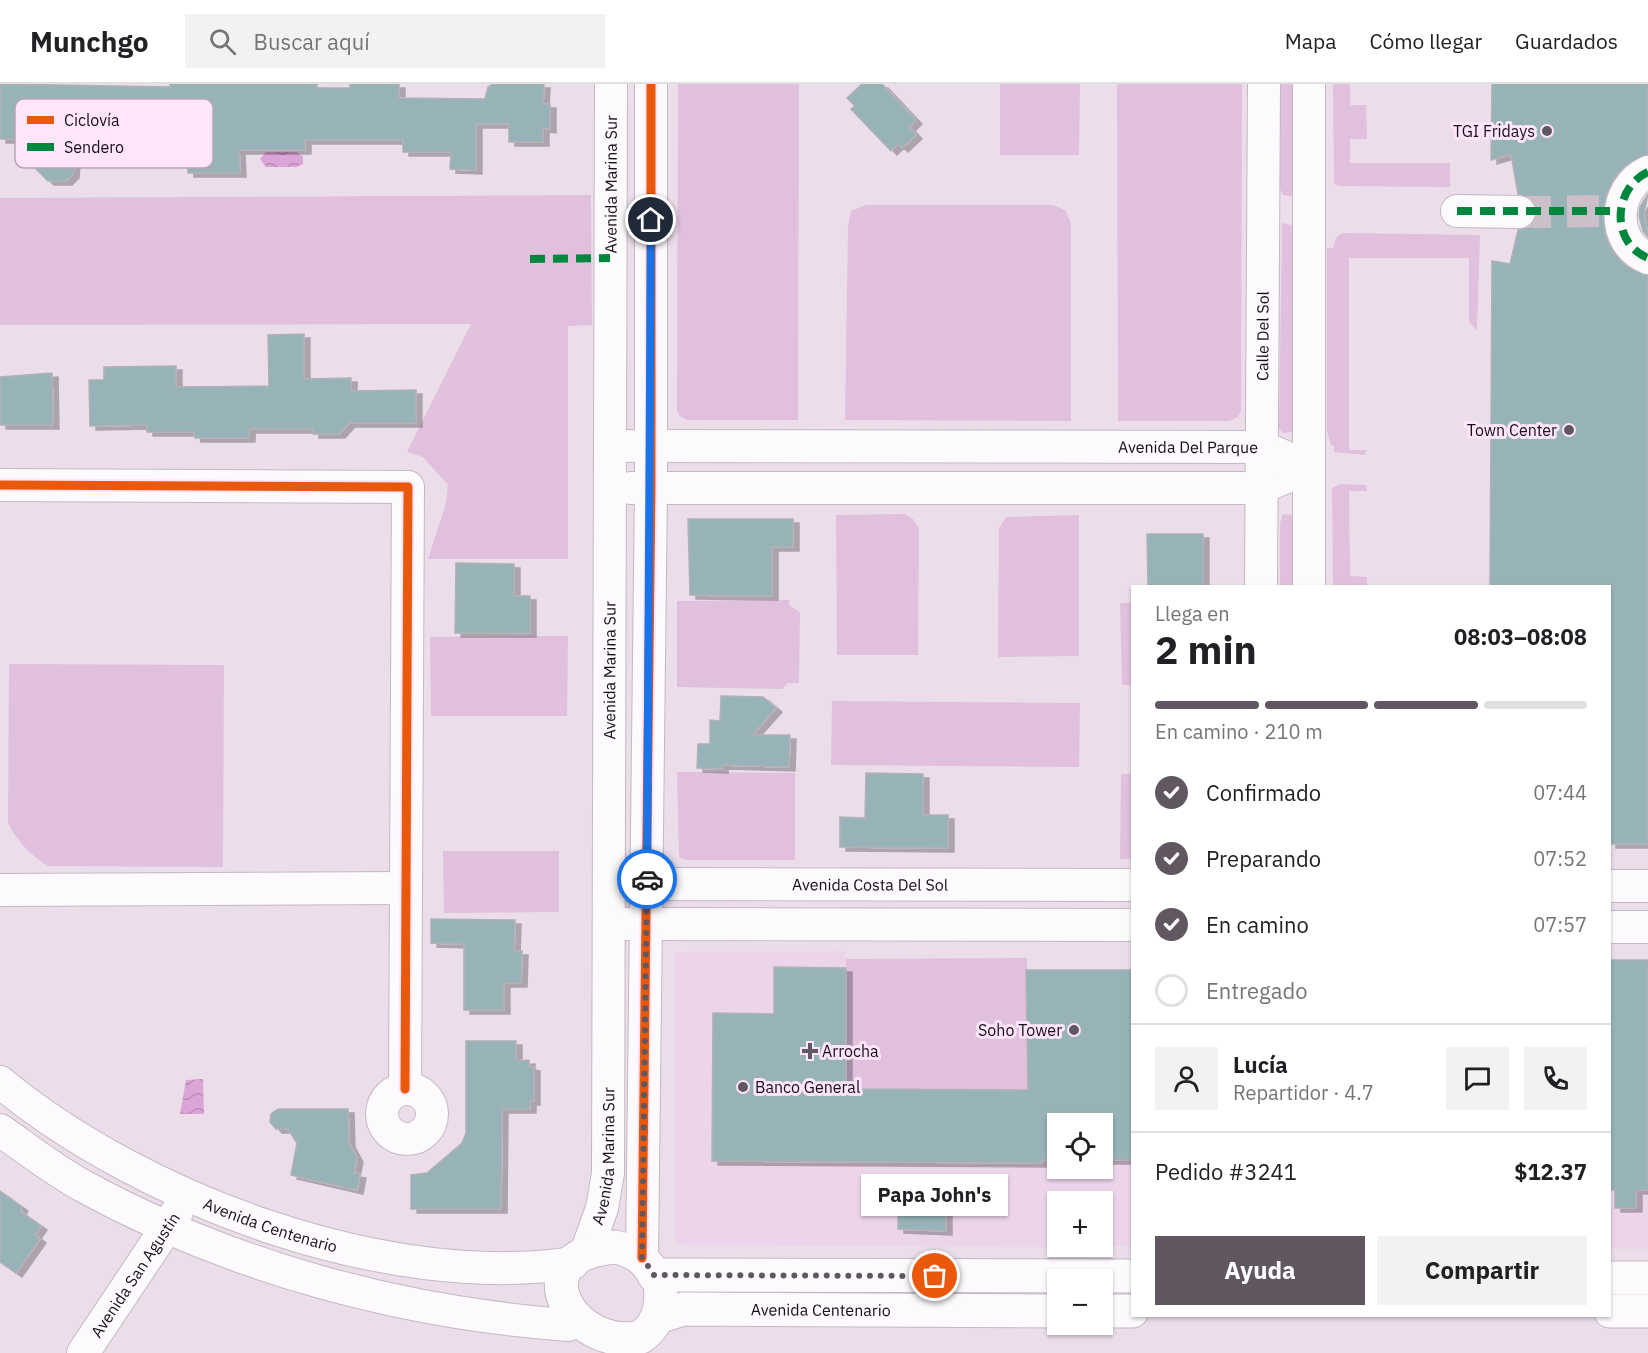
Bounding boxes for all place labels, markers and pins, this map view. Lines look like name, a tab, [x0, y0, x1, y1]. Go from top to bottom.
place label: TGI Fridays	[1453, 121, 1535, 141]
marker: TGI Fridays	[1540, 124, 1554, 138]
pin	[625, 194, 676, 245]
place label: Town Center	[1467, 420, 1557, 440]
marker: Town Center	[1562, 423, 1576, 437]
place label: Soho Tower	[978, 1020, 1062, 1040]
marker: Soho Tower	[1067, 1023, 1081, 1037]
place label: Arrocha	[822, 1041, 879, 1061]
marker: Arrocha	[803, 1044, 817, 1058]
place label: Banco General	[755, 1077, 860, 1097]
marker: Banco General	[736, 1080, 750, 1094]
callout: Papa John's	[862, 1174, 1008, 1216]
pin	[909, 1250, 960, 1301]

